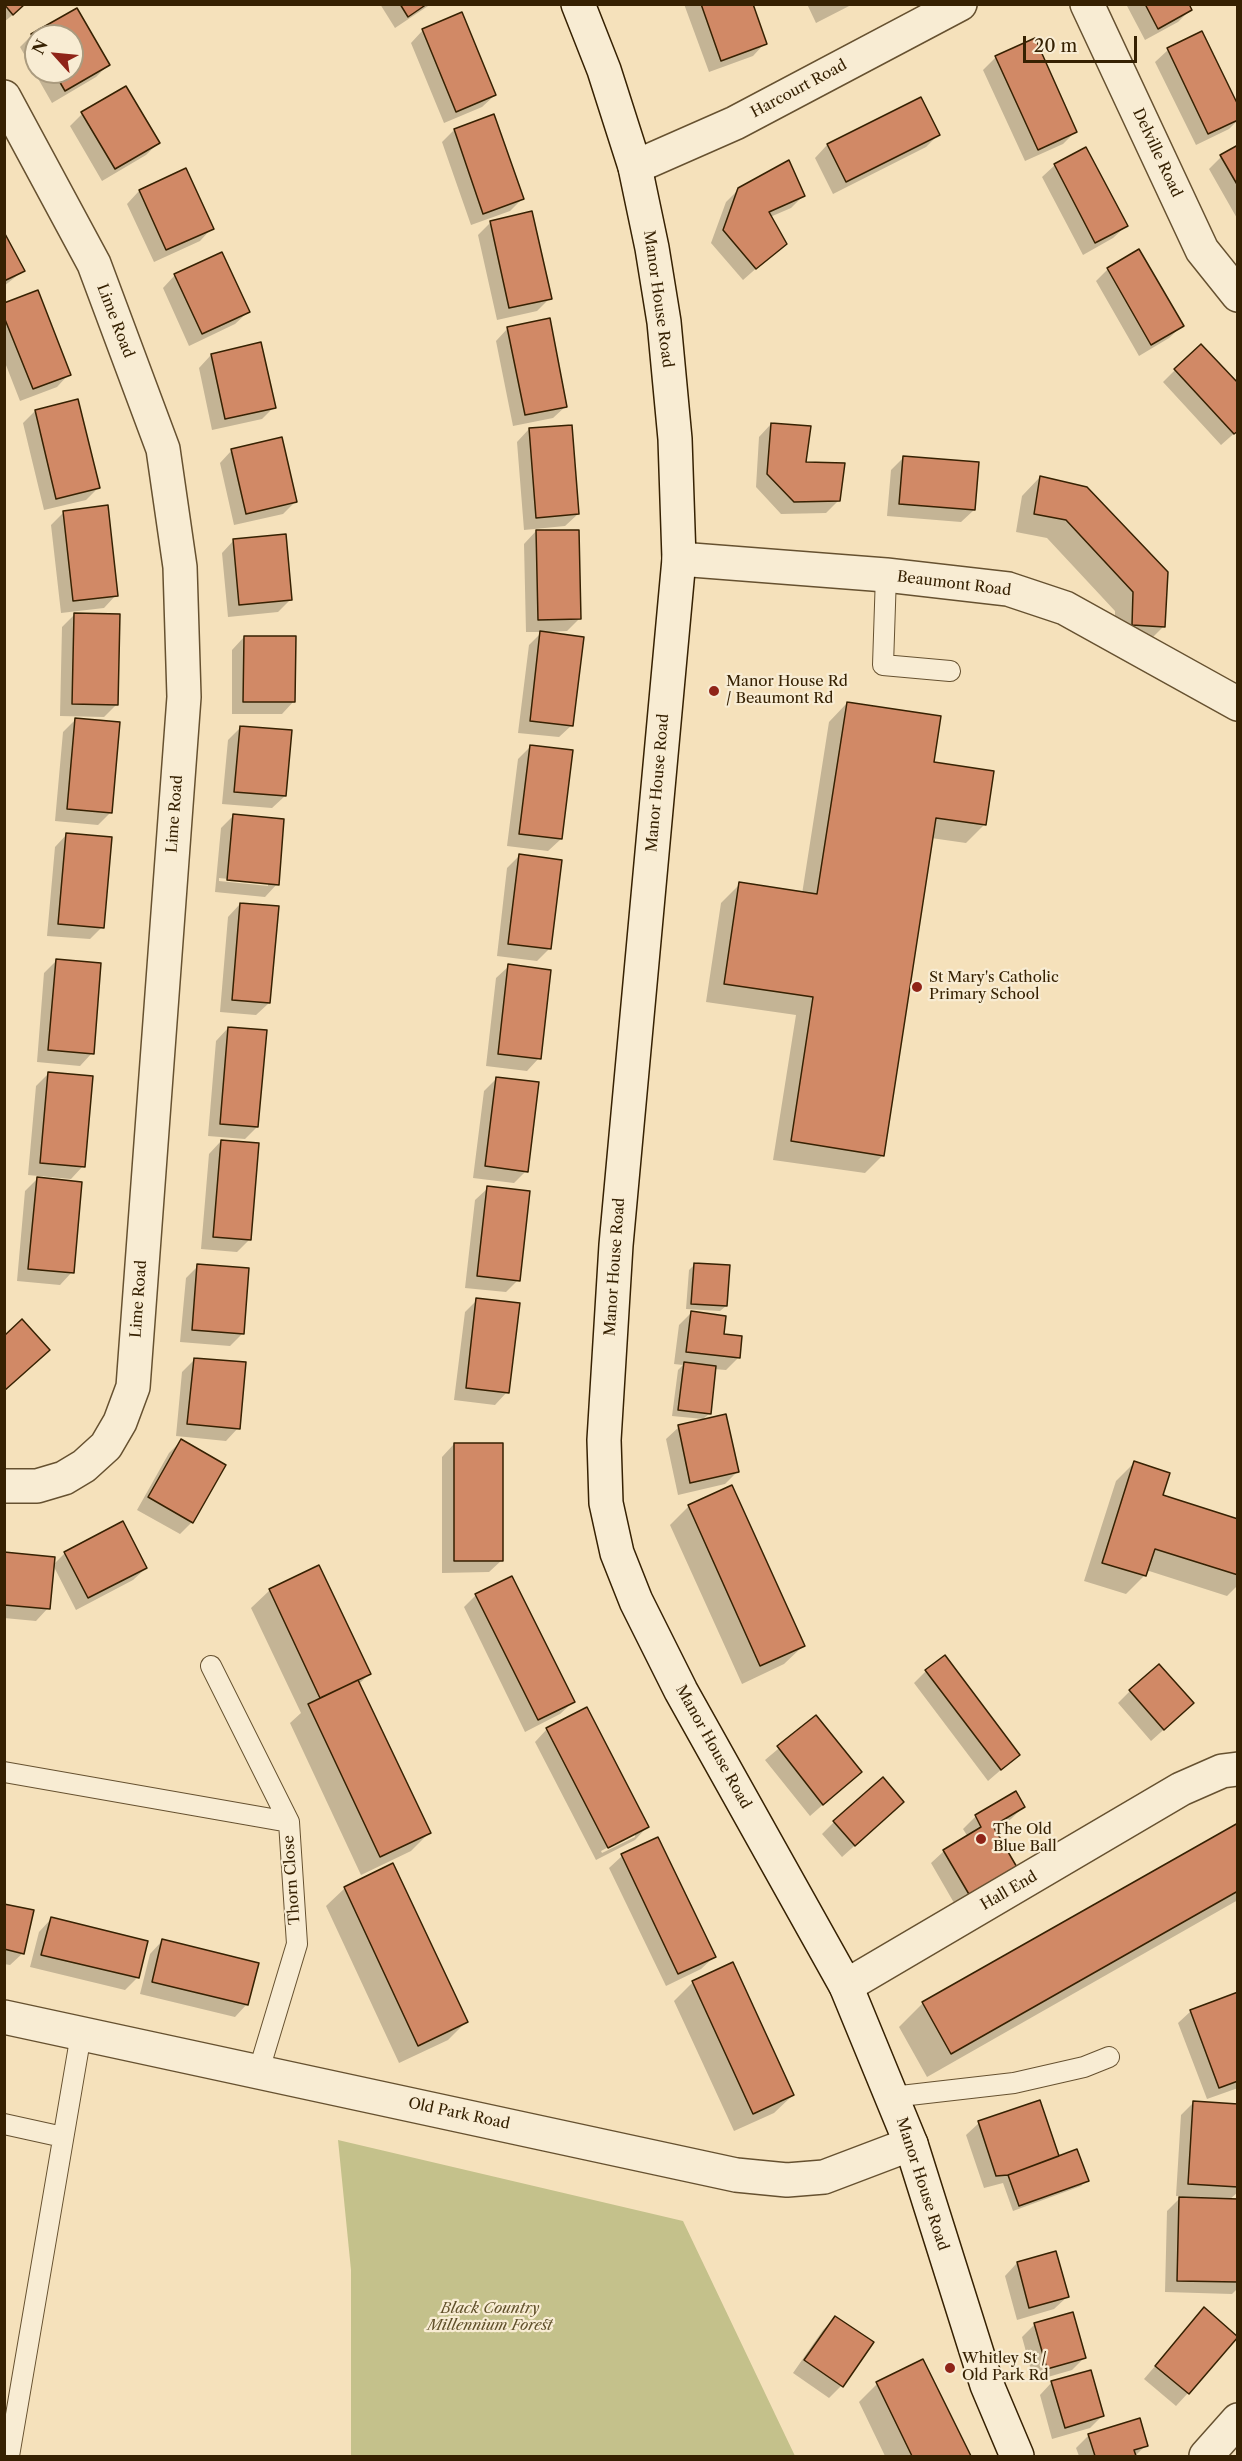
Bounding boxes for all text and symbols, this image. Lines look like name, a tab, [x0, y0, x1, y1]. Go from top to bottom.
north arrow	[24, 24, 84, 84]
scale bar	[1026, 24, 1140, 62]
text: 20 m	[1034, 35, 1077, 57]
text: N	[28, 36, 52, 57]
street label: Harcourt Road	[748, 56, 850, 122]
street label: Delville Road	[1129, 106, 1185, 200]
street label: Manor House Road	[639, 229, 677, 369]
street label: Lime Road	[93, 281, 137, 361]
street label: Beaumont Road	[896, 568, 1012, 600]
place label: Manor House Rd / Beaumont Rd	[726, 673, 848, 708]
marker: Manor House Rd / Beaumont Rd	[707, 684, 721, 698]
street label: Manor House Road	[643, 713, 673, 853]
street label: Lime Road	[163, 775, 187, 853]
place label: St Mary's Catholic Primary School	[929, 969, 1059, 1004]
marker: St Mary's Catholic Primary School	[910, 980, 924, 994]
street label: Manor House Road	[601, 1197, 629, 1337]
street label: Lime Road	[127, 1260, 151, 1338]
street label: Manor House Road	[671, 1682, 755, 1812]
place label: The Old Blue Ball	[993, 1821, 1057, 1856]
marker: The Old Blue Ball	[974, 1832, 988, 1846]
street label: Thorn Close	[280, 1835, 304, 1925]
street label: Hall End	[977, 1868, 1041, 1914]
street label: Old Park Road	[406, 2094, 512, 2134]
street label: Manor House Road	[892, 2115, 952, 2253]
park label: Black Country Millennium Forest	[428, 2300, 552, 2335]
place label: Whitley St / Old Park Rd	[962, 2350, 1049, 2385]
marker: Whitley St / Old Park Rd	[943, 2361, 957, 2375]

